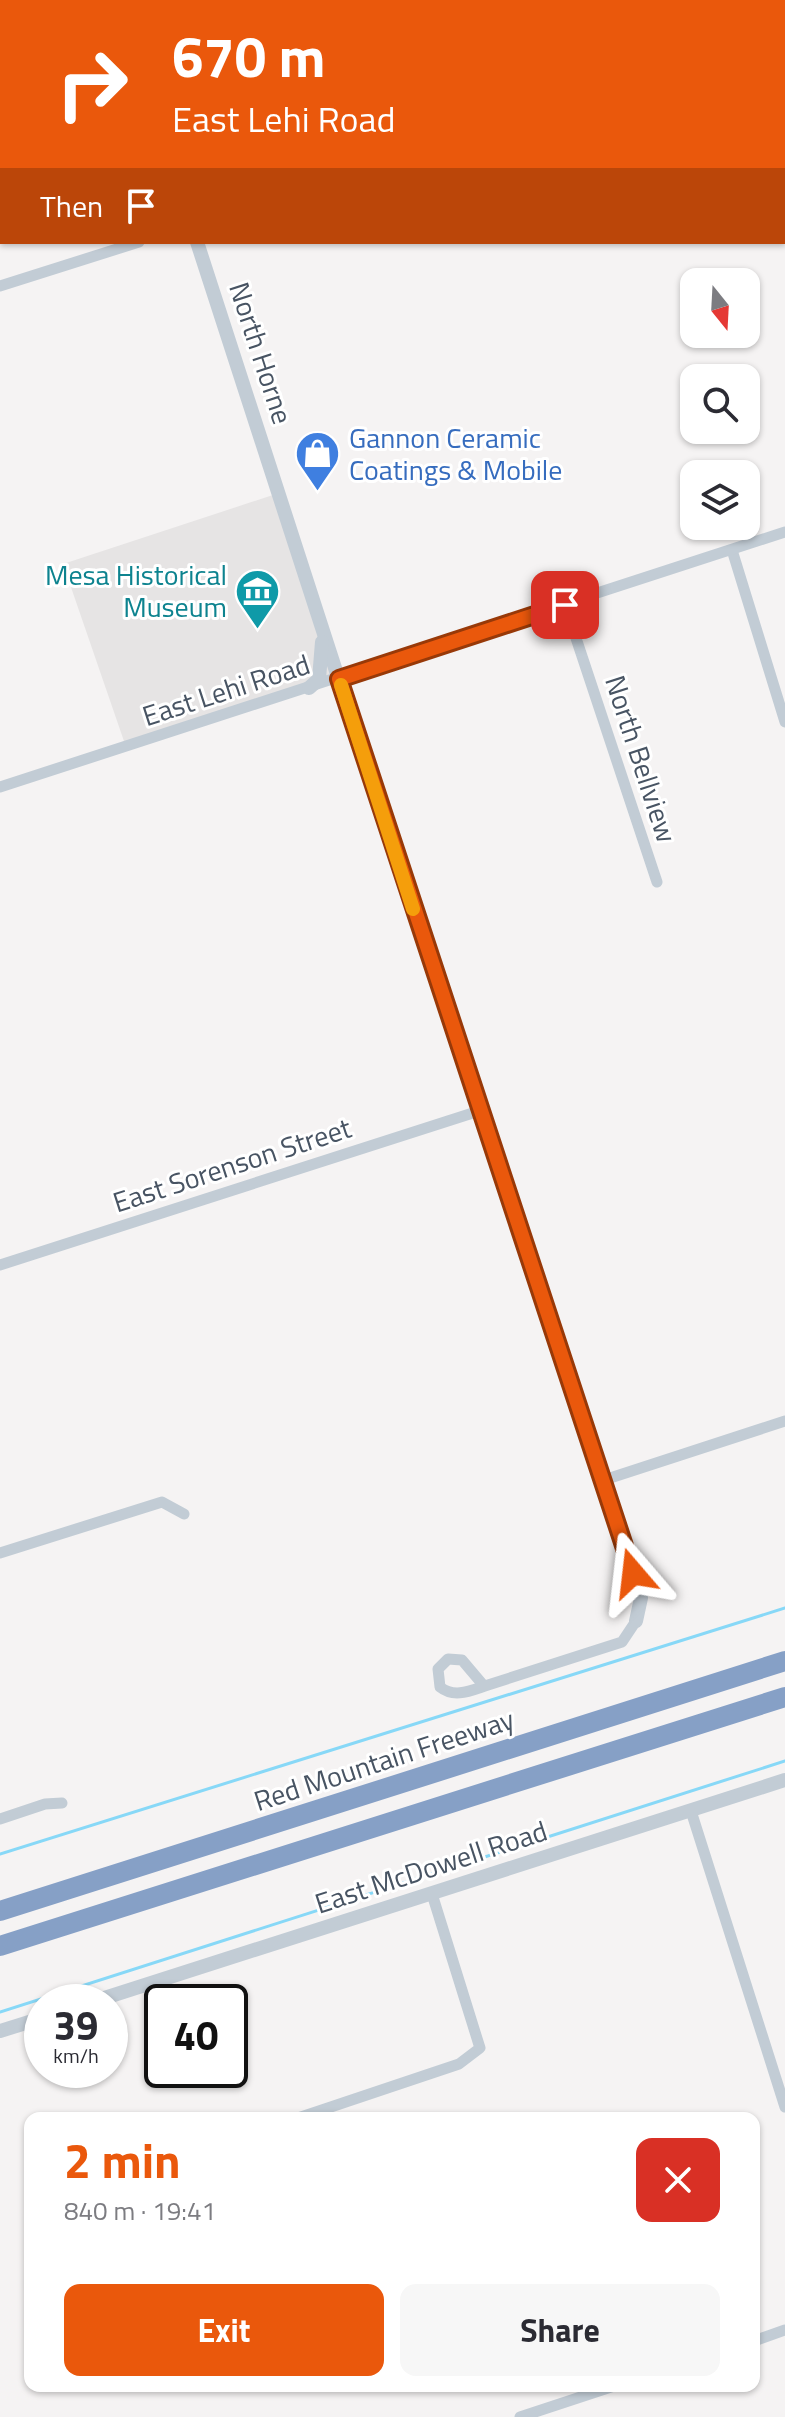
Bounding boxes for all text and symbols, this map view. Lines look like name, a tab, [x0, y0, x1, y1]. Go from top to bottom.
text: 670 m	[172, 14, 325, 99]
icon: right	[40, 32, 144, 136]
text: East Lehi Road	[172, 91, 396, 146]
text: Then	[40, 183, 103, 229]
icon: arrive	[119, 184, 163, 228]
north arrow	[680, 268, 760, 348]
map controls	[680, 268, 760, 540]
street label: North Horne	[218, 276, 305, 429]
button: search	[680, 364, 760, 444]
place label: Gannon Ceramic Coatings & Mobile	[349, 416, 562, 491]
shop icon: Gannon Ceramic Coatings & Mobile	[294, 430, 342, 493]
button: layers	[680, 460, 760, 540]
place label: Mesa Historical Museum	[45, 553, 227, 628]
museum icon: Mesa Historical Museum	[234, 567, 282, 630]
pin	[531, 571, 599, 639]
icon: arrive	[543, 583, 587, 627]
street label: East Lehi Road	[137, 642, 315, 737]
street label: North Bellview	[594, 670, 689, 848]
street label: East Sorenson Street	[107, 1106, 357, 1223]
position arrow	[591, 1531, 675, 1615]
street label: Red Mountain Freeway	[248, 1697, 520, 1822]
street label: East McDowell Road	[309, 1809, 553, 1924]
speed limit sign: 40	[144, 1984, 248, 2088]
text: 39	[54, 1995, 98, 2056]
text: km/h	[53, 2040, 99, 2071]
text: 2 min	[64, 2124, 181, 2197]
button: close	[636, 2138, 720, 2222]
text: 840 m · 19:41	[64, 2191, 216, 2230]
button: Exit	[64, 2284, 384, 2376]
button: Share	[400, 2284, 720, 2376]

